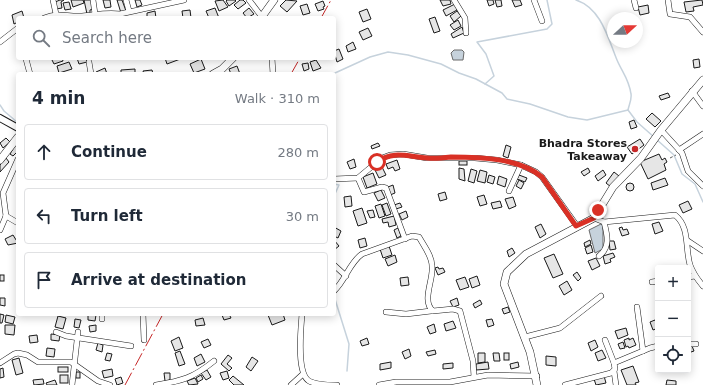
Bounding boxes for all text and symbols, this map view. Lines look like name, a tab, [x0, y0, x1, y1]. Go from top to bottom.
north arrow	[607, 12, 643, 48]
search box	[16, 16, 336, 60]
icon: search	[30, 27, 52, 49]
text: Search here	[62, 29, 152, 47]
text: 4 min	[32, 88, 85, 108]
text: Walk · 310 m	[235, 91, 320, 106]
place label: Bhadra Stores Takeaway	[539, 137, 627, 163]
icon: ahead	[33, 141, 55, 163]
text: Continue	[71, 143, 147, 161]
marker: Bhadra Stores Takeaway	[630, 144, 640, 154]
text: 280 m	[277, 145, 319, 160]
route start	[368, 153, 386, 171]
route end	[589, 201, 607, 219]
icon: left	[33, 205, 55, 227]
text: Turn left	[71, 207, 143, 225]
text: 30 m	[286, 209, 319, 224]
map controls	[655, 265, 691, 373]
button: +	[655, 265, 691, 301]
icon: arrive	[33, 269, 55, 291]
text: Arrive at destination	[71, 271, 246, 289]
button: −	[655, 301, 691, 337]
button: locate	[655, 337, 691, 373]

